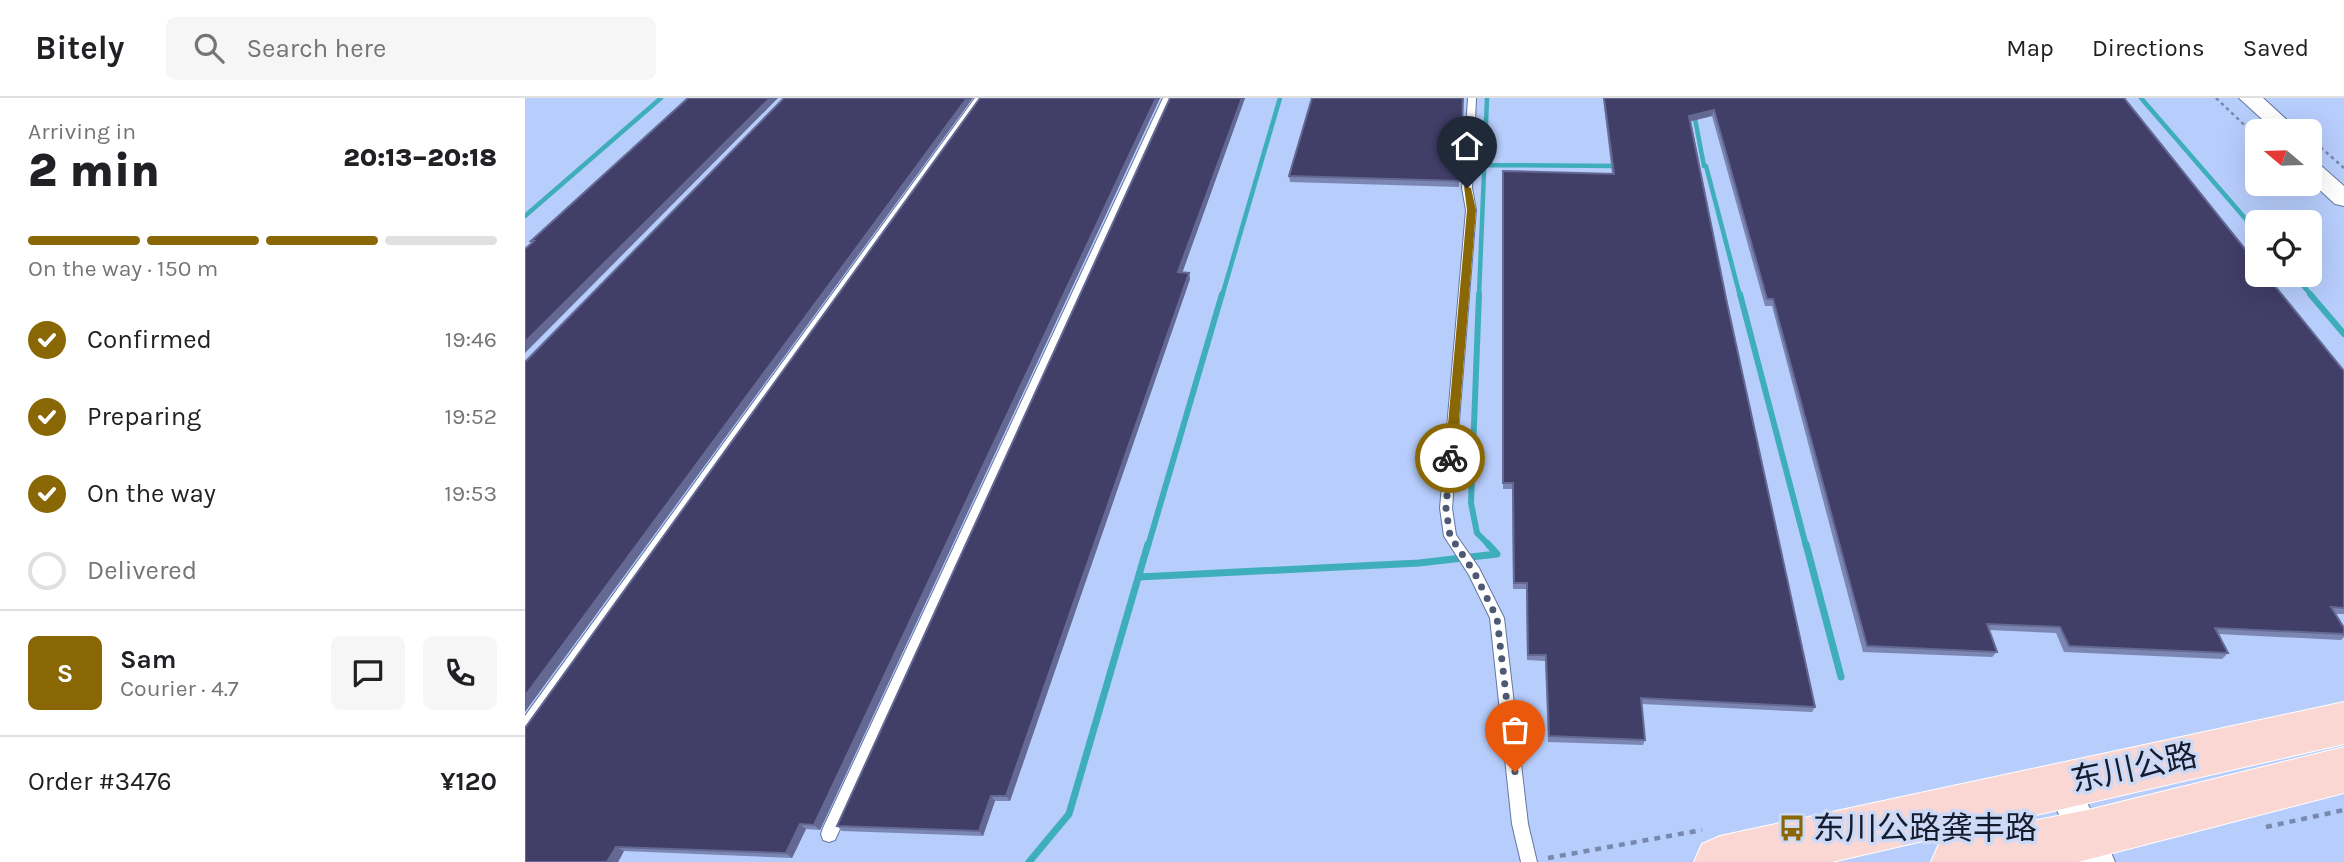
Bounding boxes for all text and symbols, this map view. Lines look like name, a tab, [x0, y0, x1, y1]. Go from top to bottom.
search box	[166, 17, 656, 80]
text: Bitely	[35, 29, 124, 67]
icon: search	[190, 29, 228, 67]
text: Search here	[246, 33, 386, 64]
text: Map	[2006, 34, 2054, 62]
text: Directions	[2092, 34, 2205, 62]
text: Saved	[2243, 34, 2309, 62]
pin	[1437, 116, 1497, 188]
text: Arriving in	[28, 118, 136, 145]
north arrow	[2245, 119, 2322, 196]
map controls	[2245, 119, 2322, 287]
icon: home	[1448, 127, 1486, 165]
text: 20:13–20:18	[343, 142, 497, 173]
text: 2 min	[28, 144, 160, 198]
button: locate	[2245, 210, 2322, 287]
text: On the way · 150 m	[28, 255, 218, 282]
icon: check	[28, 321, 66, 359]
text: Confirmed	[87, 324, 212, 355]
text: 19:46	[445, 326, 497, 353]
icon: check	[28, 398, 66, 436]
text: Preparing	[87, 401, 201, 432]
text: 19:52	[444, 403, 497, 430]
courier	[1415, 423, 1485, 493]
icon: bike	[1431, 439, 1469, 477]
icon: check	[28, 475, 66, 513]
text: On the way	[87, 478, 216, 509]
text: 19:53	[444, 480, 497, 507]
text: Delivered	[87, 555, 197, 586]
button: chat	[331, 636, 405, 710]
button: phone	[423, 636, 497, 710]
text: Sam	[120, 644, 176, 675]
text: S	[57, 658, 73, 689]
text: Courier · 4.7	[120, 675, 239, 702]
pin	[1485, 700, 1545, 772]
icon: bag	[1496, 711, 1534, 749]
street label: 东川公路	[2068, 737, 2200, 799]
text: Order #3476	[28, 766, 172, 797]
text: ¥120	[440, 766, 497, 797]
place label: 东川公路龚丰路	[1813, 810, 2037, 847]
bus stop icon: 东川公路龚丰路	[1777, 813, 1807, 843]

